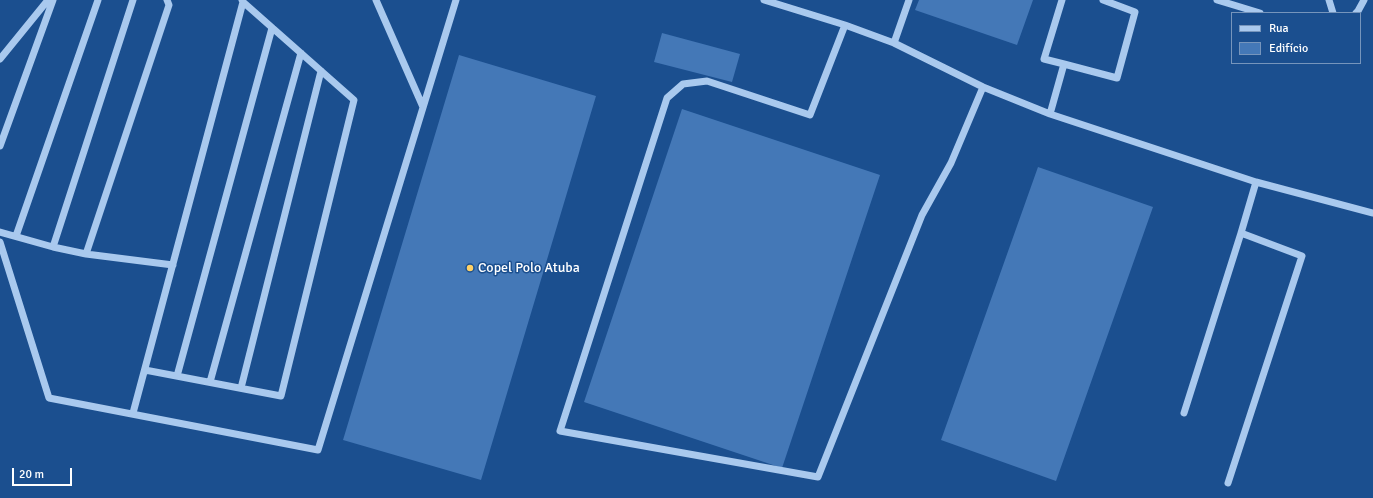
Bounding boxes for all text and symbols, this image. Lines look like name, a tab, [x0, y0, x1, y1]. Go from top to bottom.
legend	[1231, 12, 1361, 64]
text: Rua	[1269, 21, 1289, 36]
text: Edifício	[1269, 41, 1308, 56]
place label: Copel Polo Atuba	[478, 260, 580, 276]
marker: Copel Polo Atuba	[465, 263, 475, 273]
scale bar	[14, 460, 74, 486]
text: 20 m	[19, 467, 44, 482]

